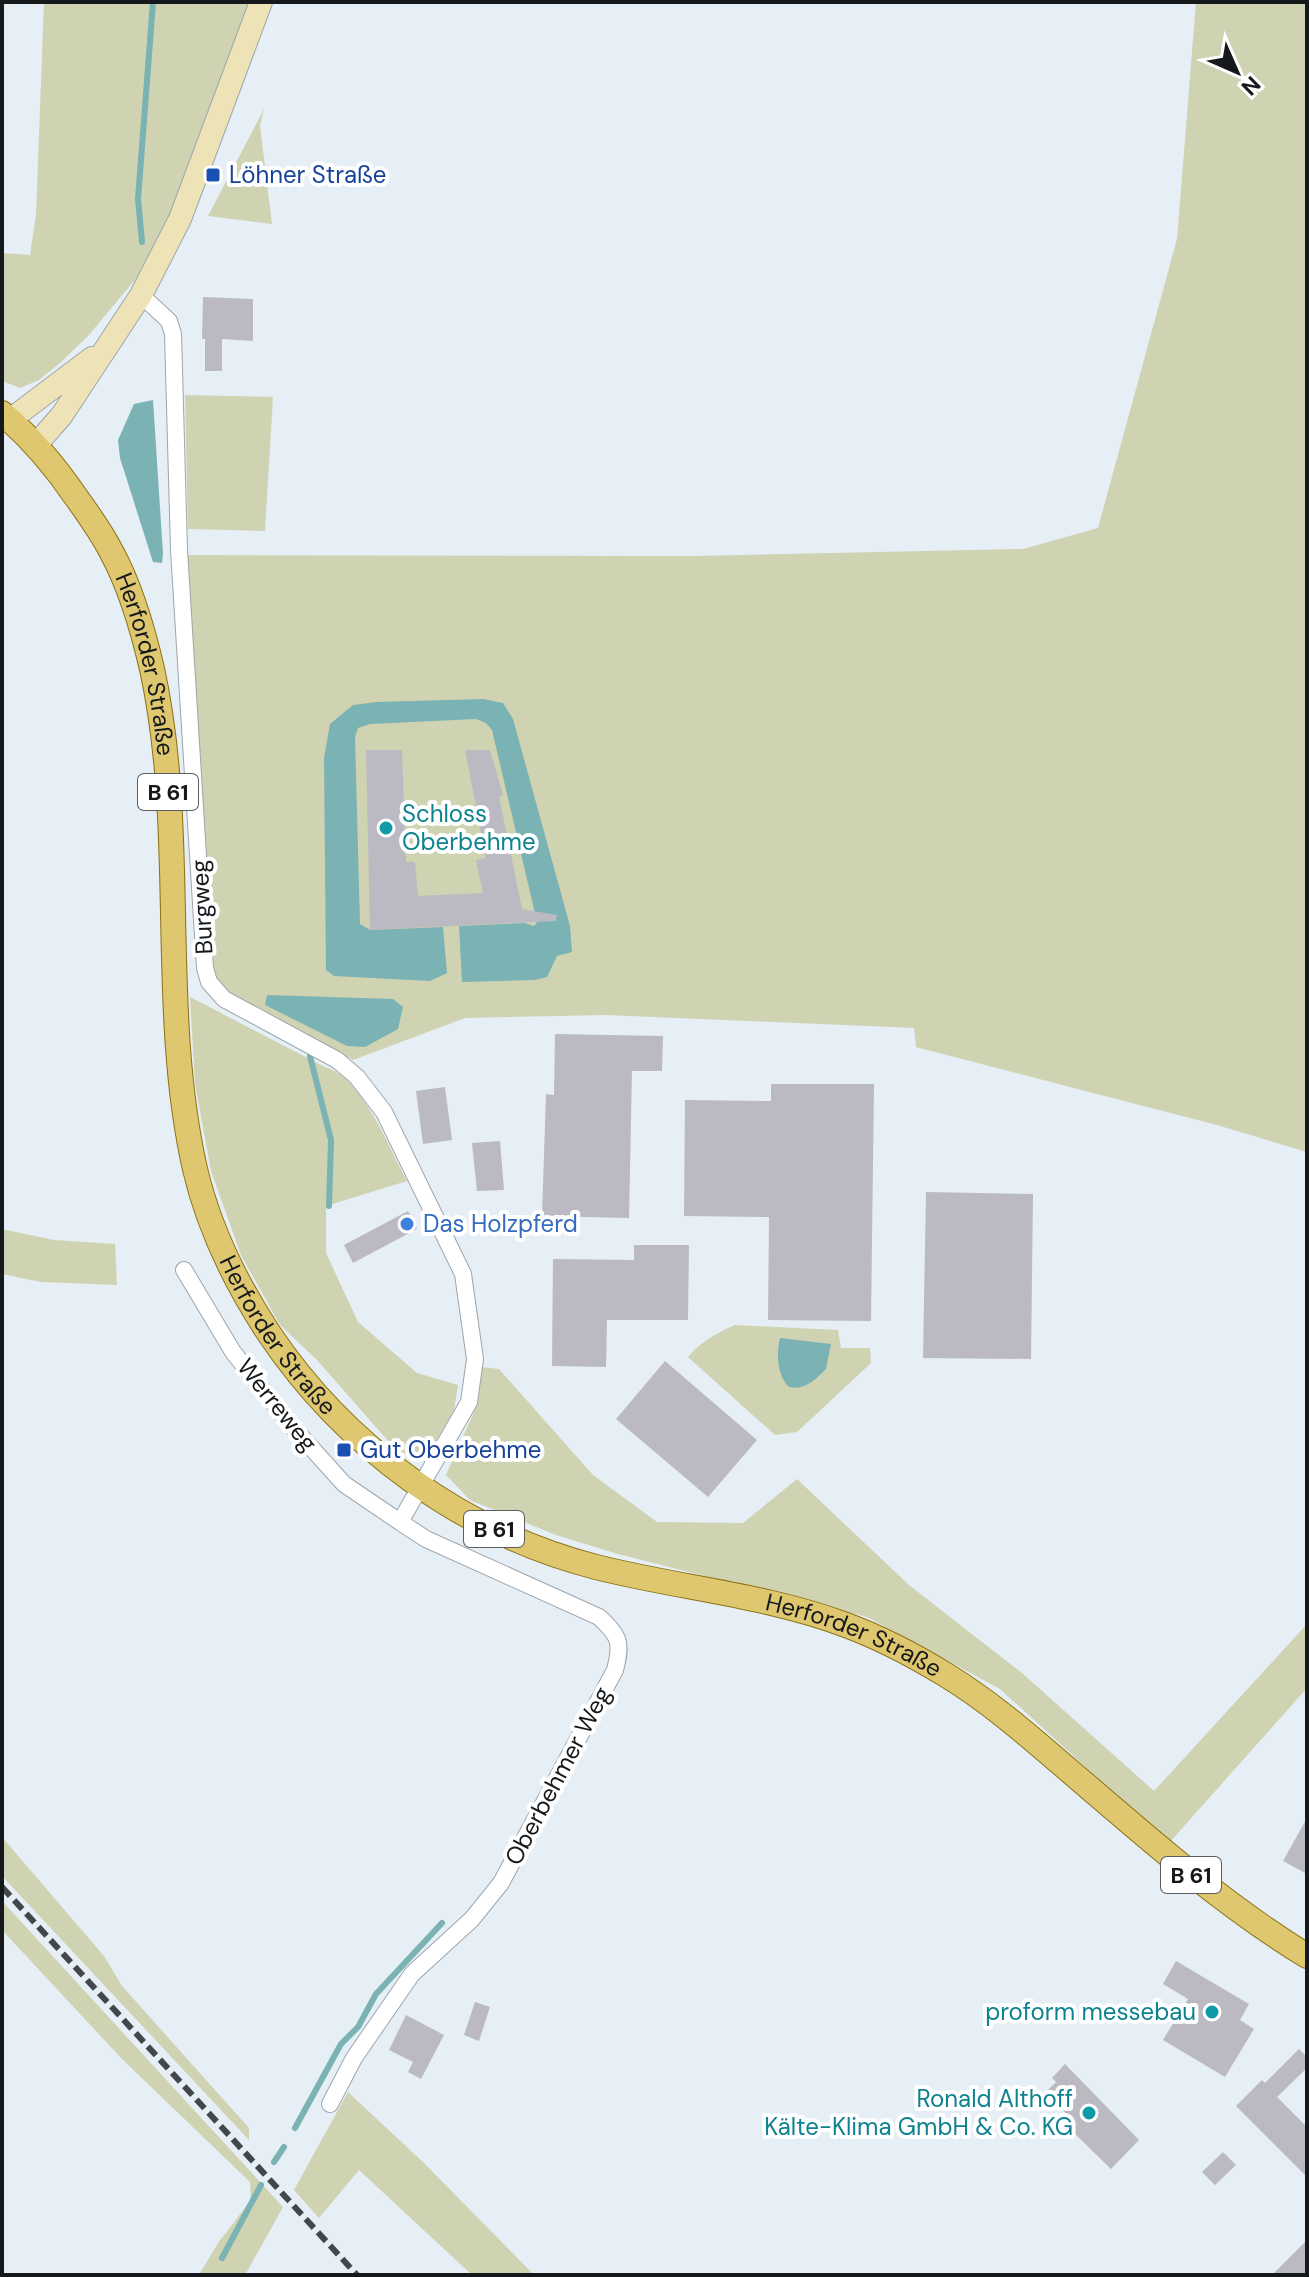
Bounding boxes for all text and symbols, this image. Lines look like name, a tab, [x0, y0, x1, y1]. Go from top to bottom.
north arrow	[1197, 32, 1277, 112]
text: N	[1235, 70, 1267, 102]
place label: Löhner Straße	[229, 159, 386, 190]
marker: Löhner Straße	[204, 166, 222, 184]
street label: Herforder Straße	[108, 568, 181, 757]
road number: B 61	[138, 774, 198, 810]
place label: Schloss Oberbehme	[402, 798, 536, 857]
marker: Schloss Oberbehme	[377, 819, 395, 837]
street label: Burgweg	[184, 859, 219, 955]
place label: Das Holzpferd	[423, 1208, 578, 1239]
marker: Das Holzpferd	[398, 1215, 416, 1233]
street label: Herforder Straße	[213, 1250, 343, 1421]
street label: Werreweg	[230, 1352, 324, 1458]
place label: Gut Oberbehme	[360, 1434, 541, 1465]
marker: Gut Oberbehme	[335, 1441, 353, 1459]
road number: B 61	[464, 1511, 524, 1547]
street label: Herforder Straße	[763, 1586, 948, 1684]
street label: Oberbehmer Weg	[497, 1681, 618, 1870]
road number: B 61	[1161, 1857, 1221, 1893]
place label: proform messebau	[985, 1996, 1196, 2027]
marker: proform messebau	[1203, 2003, 1221, 2021]
place label: Ronald Althoff Kälte-Klima GmbH & Co. KG	[764, 2083, 1073, 2142]
marker: Ronald Althoff Kälte-Klima GmbH & Co. KG	[1080, 2104, 1098, 2122]

